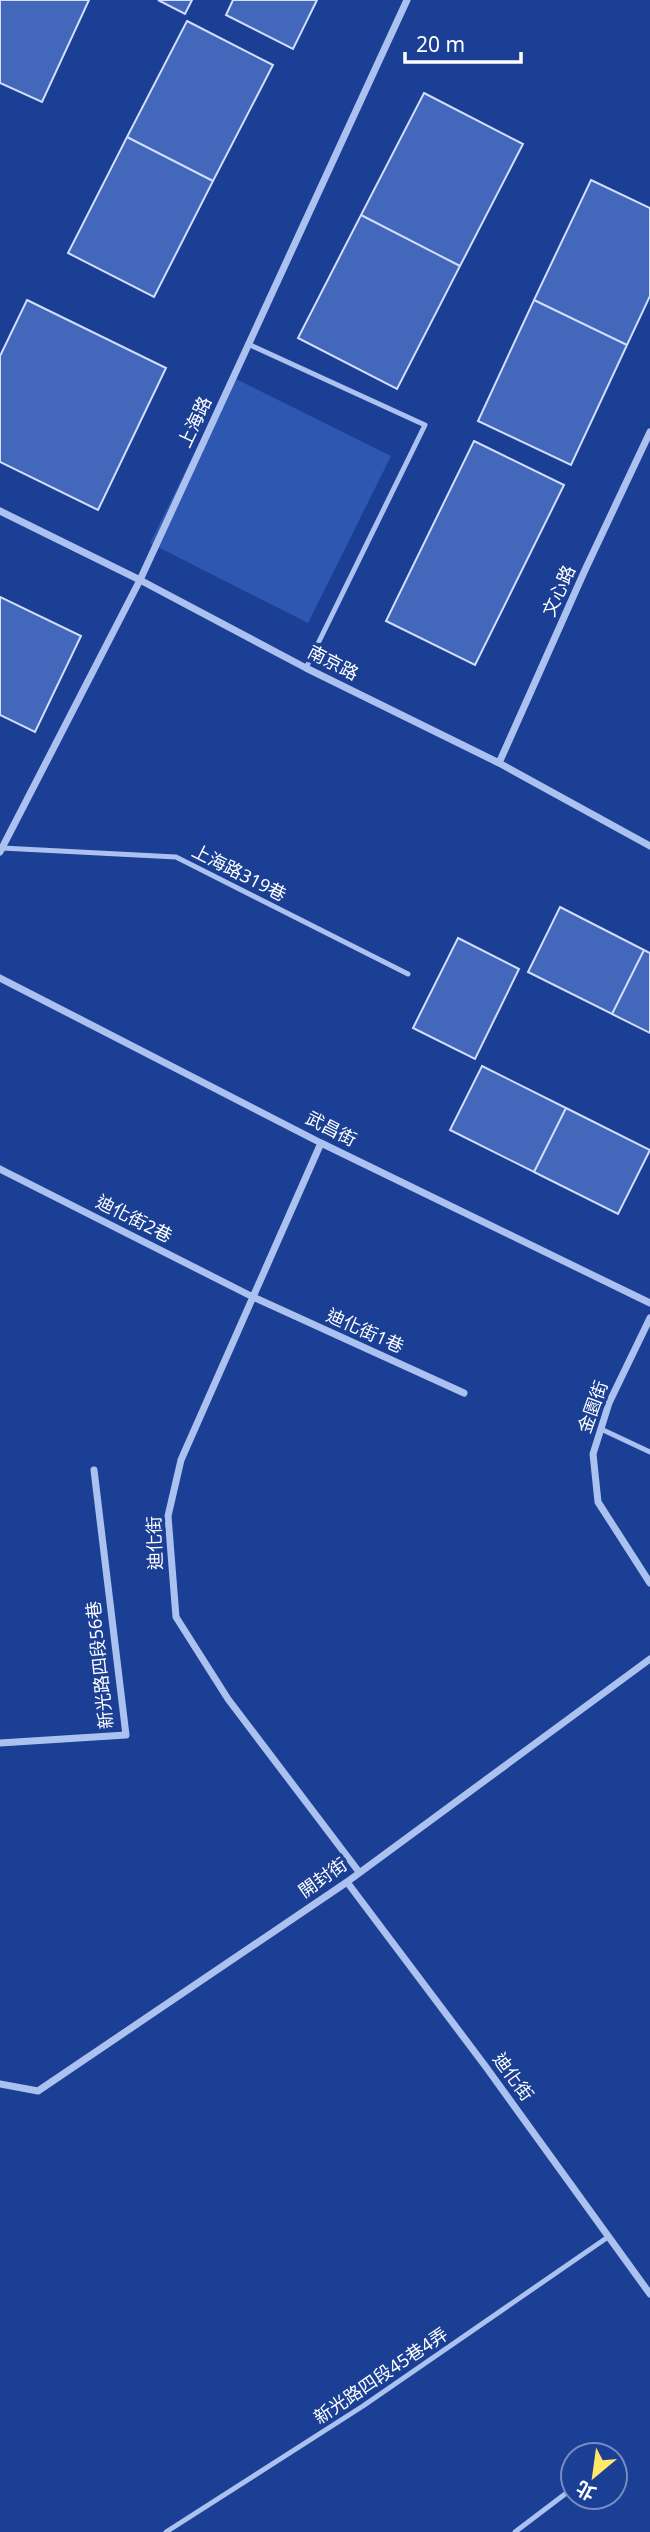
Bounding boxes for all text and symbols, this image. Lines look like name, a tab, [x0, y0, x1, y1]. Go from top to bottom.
scale bar	[405, 21, 520, 65]
text: 20 m	[416, 30, 465, 58]
street label: 上海路	[172, 392, 216, 451]
street label: 文心路	[536, 561, 580, 620]
street label: 南京路	[304, 639, 363, 685]
street label: 上海路319巷	[188, 838, 291, 906]
street label: 武昌街	[302, 1105, 361, 1151]
street label: 迪化街2巷	[92, 1189, 177, 1247]
street label: 迪化街1巷	[323, 1302, 408, 1358]
street label: 金園街	[572, 1377, 613, 1436]
street label: 迪化街	[141, 1516, 167, 1570]
street label: 新光路四段56巷	[80, 1600, 118, 1730]
street label: 開封街	[293, 1852, 351, 1902]
street label: 迪化街	[488, 2048, 539, 2105]
street label: 新光路四段45巷4弄	[309, 2321, 452, 2429]
north arrow	[559, 2441, 629, 2511]
text: 北	[571, 2475, 600, 2507]

